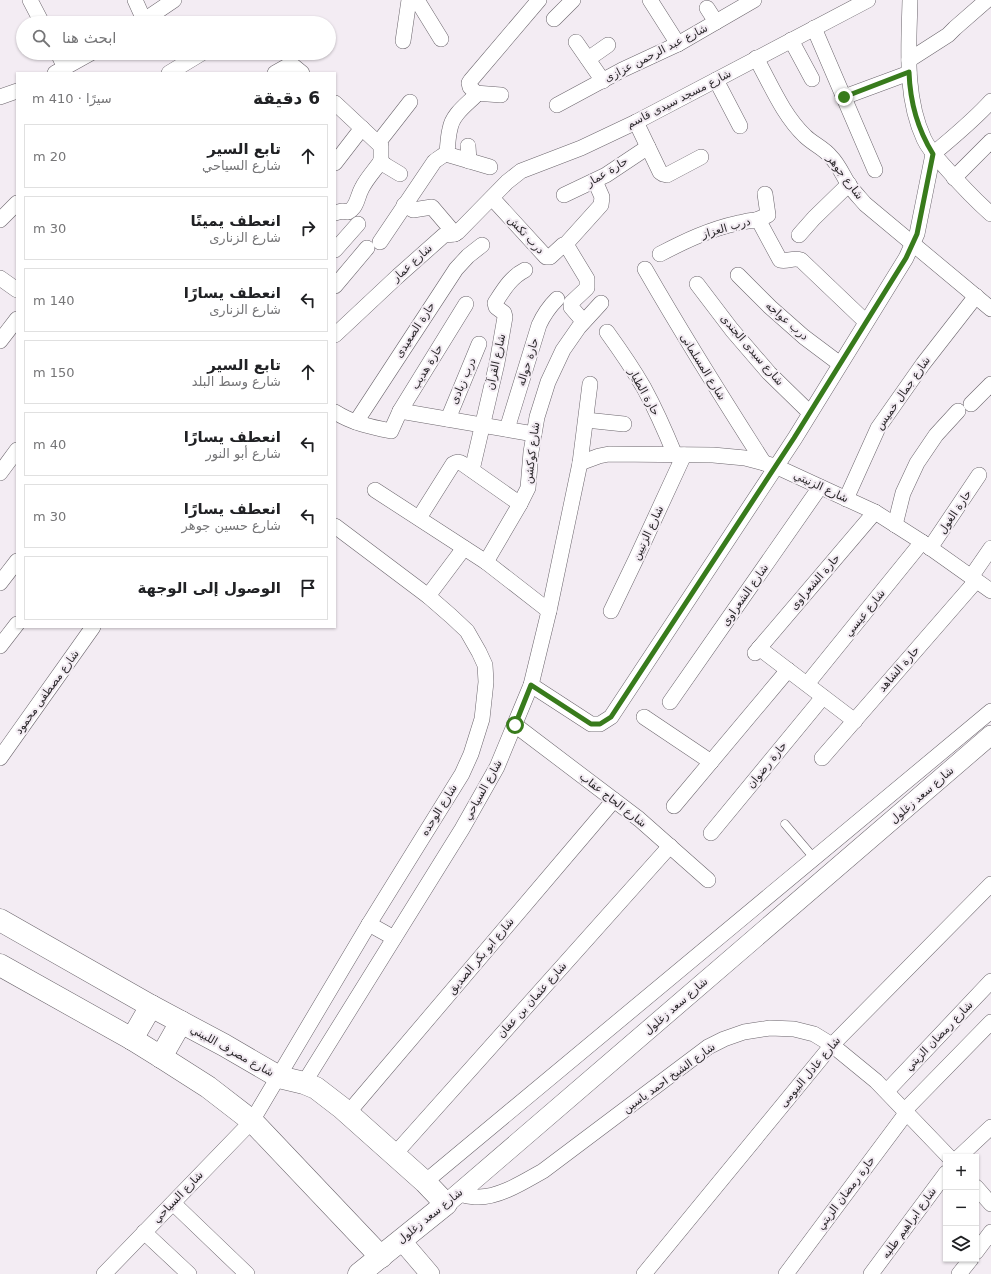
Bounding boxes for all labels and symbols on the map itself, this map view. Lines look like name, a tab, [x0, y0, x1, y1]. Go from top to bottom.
street label: شارع عبد الرحمن عزازى	[602, 21, 710, 85]
street label: شارع مسجد سيدى قاسم	[625, 67, 733, 131]
route end	[835, 88, 853, 106]
street label: شارع جوهر	[823, 151, 866, 202]
street label: حارة عمار	[583, 155, 630, 190]
street label: درب تكش	[505, 213, 547, 257]
street label: درب العزاز	[699, 215, 752, 241]
street label: شارع عمار	[389, 242, 435, 285]
street label: درب عواجه	[763, 299, 811, 343]
street label: حارة الصعيدى	[392, 300, 438, 360]
street label: شارع سيدى الجندى	[718, 312, 786, 388]
street label: شارع المسلمانى	[677, 331, 729, 403]
street label: شارع القرآن	[483, 333, 508, 391]
street label: حارة حواله	[515, 336, 541, 388]
street label: حارة هديب	[409, 342, 445, 392]
street label: شارع جمال خميس	[873, 354, 933, 432]
street label: درب زبادى	[447, 356, 479, 406]
street label: حارة الطيار	[625, 365, 662, 418]
street label: شارع كوكشن	[522, 421, 542, 485]
street label: شارع الزنيتي	[791, 469, 851, 505]
street label: حارة الغول	[936, 488, 974, 536]
street label: شارع الزتيين	[630, 504, 666, 562]
street label: حارة الشعراوى	[787, 552, 843, 612]
street label: شارع الشعراوى	[719, 562, 771, 628]
street label: شارع عيسي	[842, 587, 888, 639]
street label: حارة الشاهد	[876, 644, 922, 694]
street label: شارع مصطفى محمود	[12, 648, 82, 736]
route start	[506, 716, 524, 734]
street label: حارة رضوان	[744, 739, 790, 791]
street label: شارع السياحي	[461, 758, 505, 822]
street label: شارع سعد زغلول	[888, 764, 956, 826]
street label: شارع الحاج عقاب	[577, 770, 649, 830]
street label: شارع الوحده	[418, 782, 460, 838]
street label: شارع ابو بكر الصديق	[445, 915, 518, 998]
street label: شارع عثمان بن عفان	[495, 959, 569, 1041]
street label: شارع سعد زغلول	[642, 975, 710, 1037]
street label: شارع رمضان الزيتي	[902, 999, 976, 1073]
street label: شارع مصرف اللبيني	[188, 1023, 276, 1079]
street label: شارع عادل البيومى	[777, 1034, 843, 1110]
street label: شارع الشيخ احمد ياسين	[620, 1040, 718, 1116]
street label: حارة رمضان الزيتي	[814, 1154, 878, 1232]
street label: شارع السياحي	[150, 1168, 206, 1226]
street label: شارع ابراهيم طلبه	[879, 1185, 939, 1261]
street label: شارع سعد زغلول	[395, 1186, 465, 1246]

